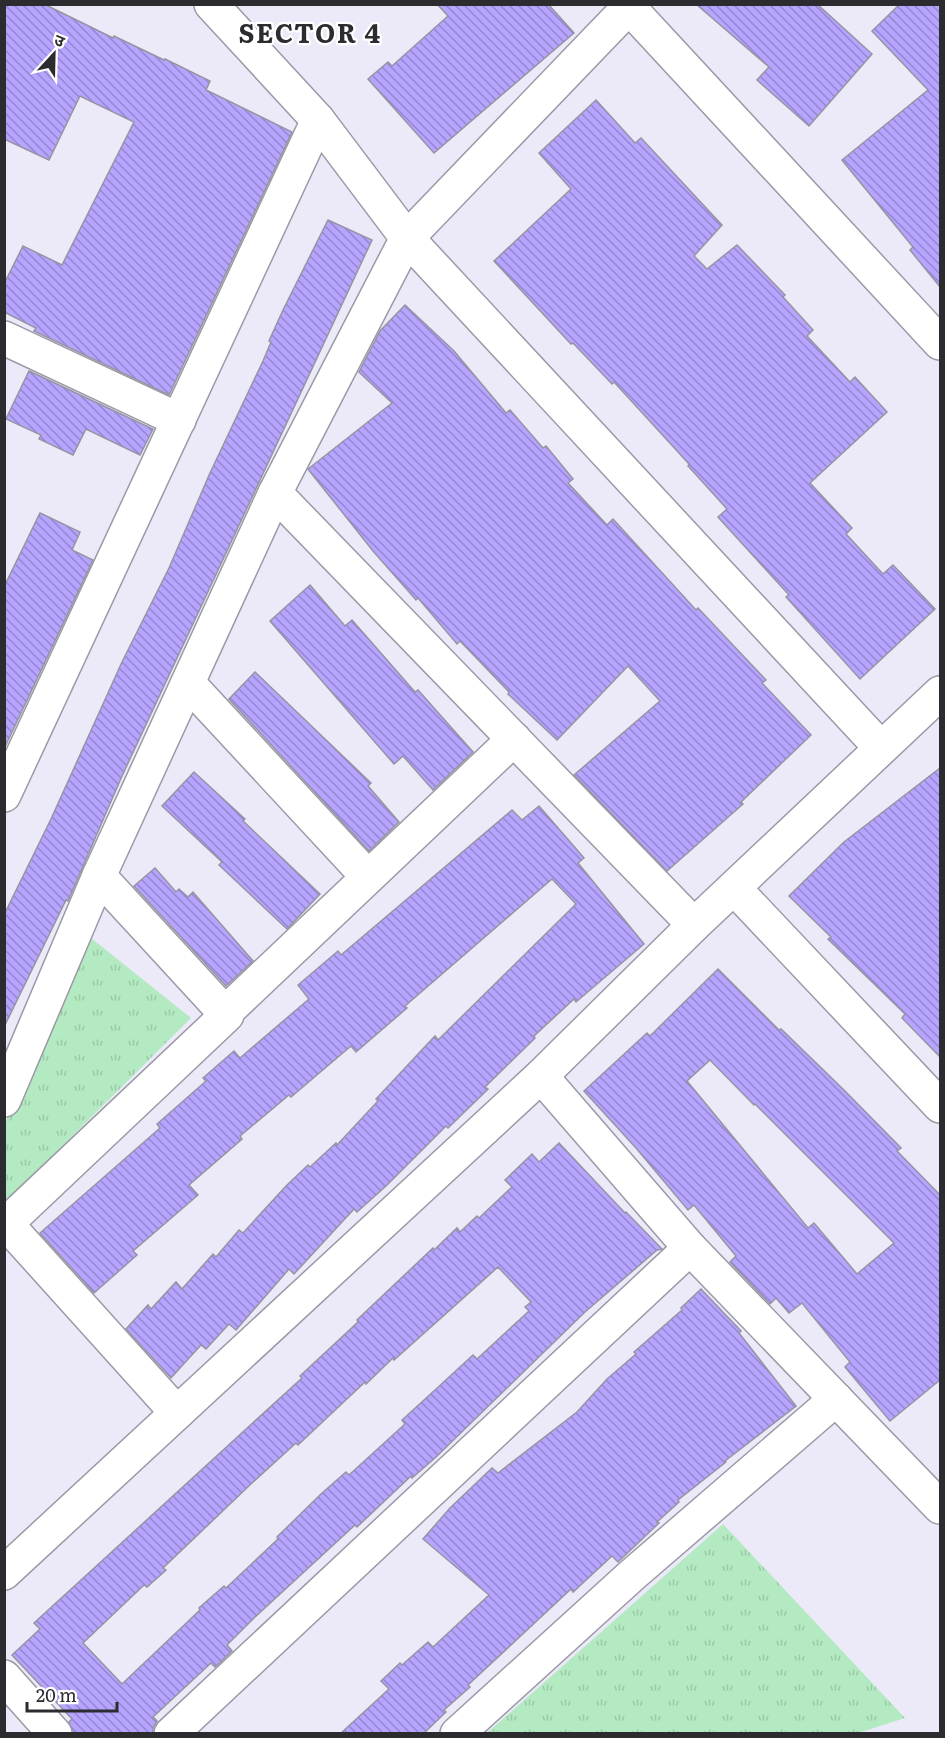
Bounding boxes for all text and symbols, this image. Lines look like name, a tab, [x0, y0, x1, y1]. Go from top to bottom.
district label: SECTOR 4	[238, 12, 382, 51]
north arrow	[24, 24, 84, 84]
text: उ	[51, 26, 69, 52]
scale bar	[27, 1675, 117, 1713]
text: 20 m	[36, 1681, 77, 1708]

